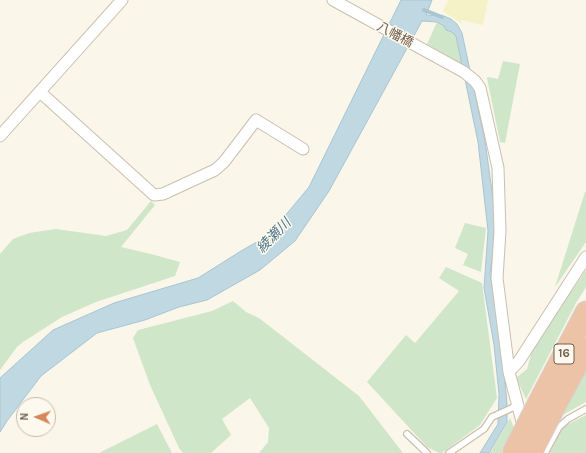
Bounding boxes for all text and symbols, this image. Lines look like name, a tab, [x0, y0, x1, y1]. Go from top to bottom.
street label: 八幡橋	[374, 19, 416, 51]
water label: 綾瀬川	[253, 215, 295, 257]
road number: 16	[554, 344, 574, 364]
north arrow	[16, 397, 56, 437]
text: N	[18, 412, 31, 421]

